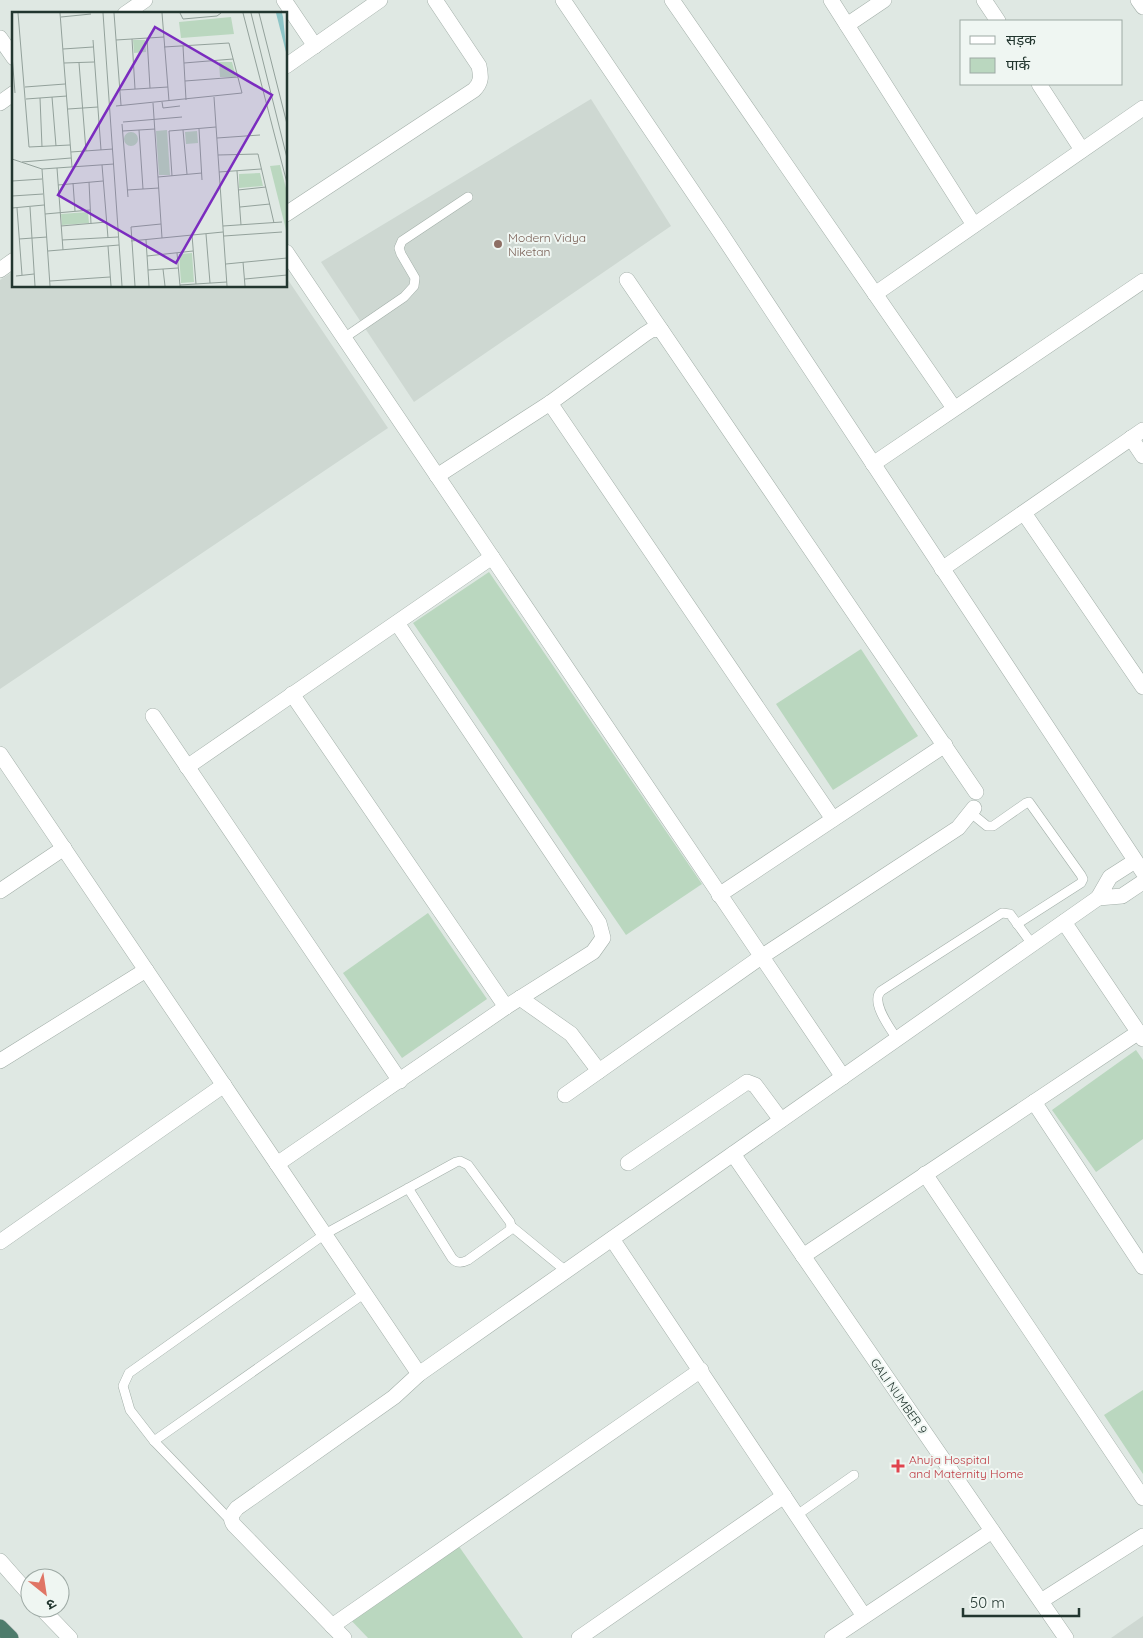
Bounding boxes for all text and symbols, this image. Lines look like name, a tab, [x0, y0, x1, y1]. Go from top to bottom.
inset map	[12, 12, 288, 288]
legend	[960, 20, 1123, 85]
text: सड़क	[1006, 30, 1036, 49]
text: पार्क	[1006, 55, 1030, 74]
place label: Modern Vidya Niketan	[508, 230, 586, 259]
marker: Modern Vidya Niketan	[492, 238, 504, 250]
street label: GALI NUMBER 9	[867, 1355, 931, 1437]
place label: Ahuja Hospital and Maternity Home	[909, 1452, 1024, 1481]
marker: Ahuja Hospital and Maternity Home	[891, 1459, 905, 1473]
north arrow	[20, 1568, 70, 1618]
scale bar	[963, 1586, 1079, 1618]
text: 50 m	[970, 1593, 1005, 1612]
text: उ	[43, 1594, 60, 1615]

